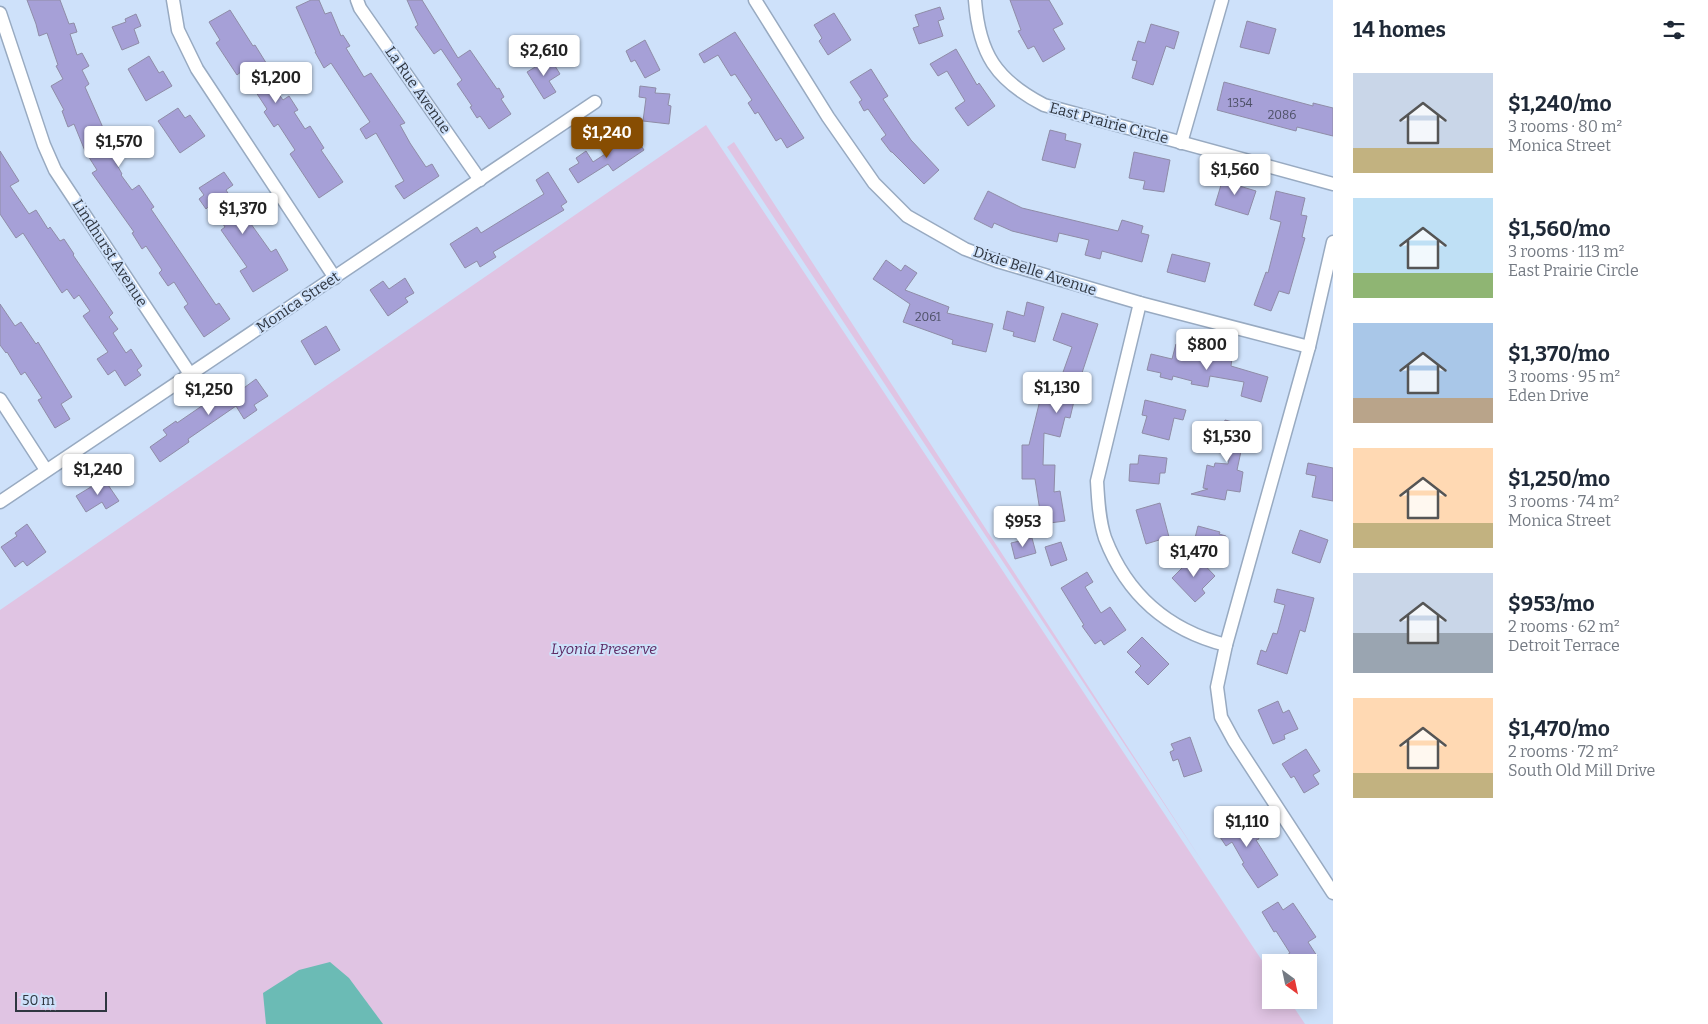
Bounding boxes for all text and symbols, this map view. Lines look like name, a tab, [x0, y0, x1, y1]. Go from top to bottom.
icon: filters	[1660, 16, 1688, 44]
text: 14 homes	[1353, 17, 1446, 43]
pin: $2,610	[503, 34, 585, 77]
text: $2,610	[520, 41, 568, 60]
street label: La Rue Avenue	[381, 43, 455, 137]
pin: $1,200	[235, 62, 317, 104]
text: $1,200	[251, 68, 301, 87]
text: $1,240/mo	[1508, 91, 1612, 117]
icon: home	[1393, 93, 1453, 153]
house number: 1354	[1227, 96, 1253, 110]
street label: East Prairie Circle	[1048, 98, 1170, 148]
house number: 2086	[1268, 108, 1296, 122]
pin: $1,240	[566, 116, 648, 159]
text: 3 rooms · 80 m²	[1508, 117, 1622, 136]
text: $1,240	[582, 123, 632, 142]
pin: $1,570	[78, 126, 160, 168]
text: $1,570	[95, 132, 143, 151]
text: Monica Street	[1508, 136, 1611, 155]
pin: $1,560	[1194, 154, 1276, 196]
text: $1,560	[1211, 160, 1259, 179]
pin: $1,370	[202, 192, 284, 235]
street label: Lindhurst Avenue	[69, 196, 151, 310]
text: $1,370	[219, 199, 267, 218]
text: $1,560/mo	[1508, 216, 1611, 242]
icon: home	[1393, 218, 1453, 278]
text: 3 rooms · 113 m²	[1508, 242, 1624, 261]
street label: Dixie Belle Avenue	[971, 243, 1099, 299]
text: East Prairie Circle	[1508, 261, 1639, 280]
street label: Monica Street	[253, 267, 344, 336]
house number: 2061	[915, 310, 941, 324]
pin: $800	[1177, 328, 1237, 371]
text: $800	[1187, 335, 1227, 354]
text: $1,370/mo	[1508, 341, 1610, 367]
icon: home	[1393, 343, 1453, 403]
text: 3 rooms · 95 m²	[1508, 367, 1620, 386]
pin: $1,130	[1016, 372, 1098, 414]
pin: $1,250	[168, 374, 250, 416]
text: $1,130	[1034, 378, 1080, 397]
text: $1,250	[185, 380, 233, 399]
text: Eden Drive	[1508, 386, 1589, 405]
pin: $1,530	[1186, 420, 1268, 463]
text: $1,530	[1203, 427, 1251, 446]
pin: $1,240	[57, 454, 139, 496]
text: $1,240	[73, 460, 123, 479]
text: $1,250/mo	[1508, 466, 1610, 492]
icon: home	[1393, 468, 1453, 528]
text: 3 rooms · 74 m²	[1508, 492, 1619, 511]
pin: $953	[993, 506, 1053, 548]
text: Monica Street	[1508, 511, 1611, 530]
text: $953	[1005, 512, 1041, 531]
pin: $1,470	[1153, 536, 1235, 578]
text: $1,470	[1170, 542, 1218, 561]
text: $953/mo	[1508, 591, 1595, 617]
icon: home	[1393, 593, 1453, 653]
text: 2 rooms · 62 m²	[1508, 617, 1620, 636]
text: Detroit Terrace	[1508, 636, 1620, 655]
park label: Lyonia Preserve	[551, 640, 657, 658]
text: $1,470/mo	[1508, 716, 1610, 742]
icon: home	[1393, 718, 1453, 778]
text: 2 rooms · 72 m²	[1508, 742, 1618, 761]
text: South Old Mill Drive	[1508, 761, 1655, 780]
pin: $1,110	[1206, 806, 1288, 848]
text: $1,110	[1225, 812, 1269, 831]
north arrow	[1262, 954, 1318, 1009]
map controls	[1262, 954, 1317, 1009]
scale bar	[15, 989, 108, 1012]
text: 50 m	[22, 992, 55, 1009]

